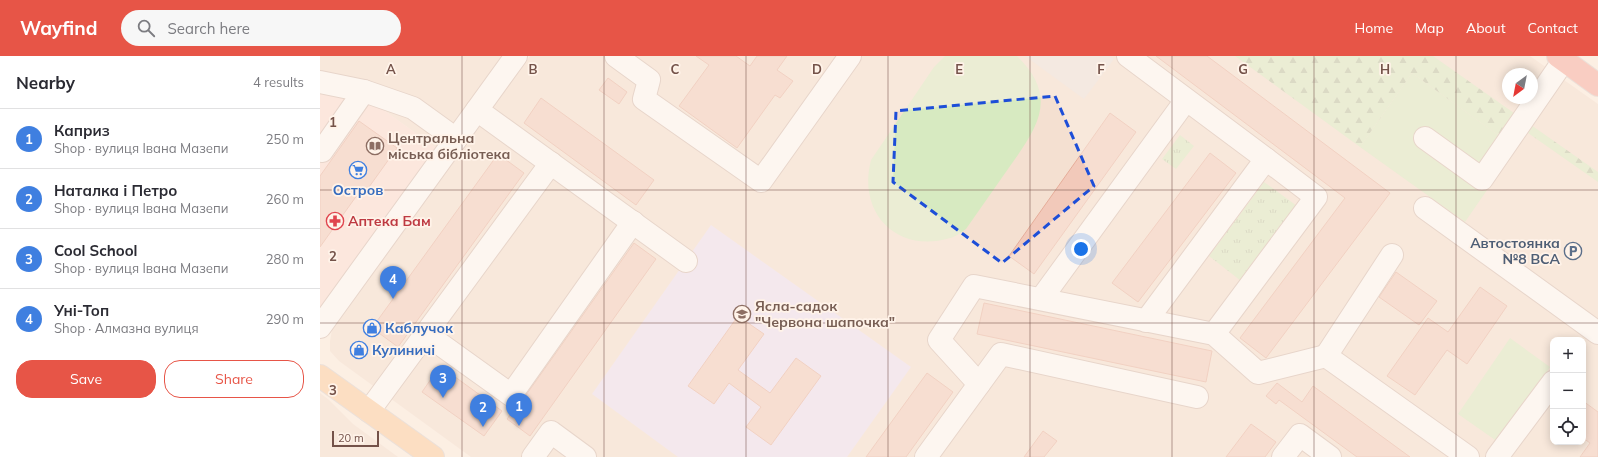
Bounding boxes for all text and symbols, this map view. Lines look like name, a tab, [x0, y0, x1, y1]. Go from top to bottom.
search box	[121, 10, 401, 46]
text: Wayfind	[20, 16, 97, 40]
icon: search	[135, 17, 157, 39]
text: Search here	[167, 19, 250, 38]
text: Home	[1354, 19, 1393, 37]
text: Map	[1415, 19, 1444, 37]
text: About	[1466, 19, 1506, 37]
text: Contact	[1528, 19, 1578, 37]
text: A	[386, 61, 396, 77]
text: B	[529, 61, 538, 77]
text: C	[671, 61, 680, 77]
text: D	[812, 61, 822, 77]
text: E	[955, 61, 963, 77]
text: F	[1097, 61, 1105, 77]
text: G	[1238, 61, 1248, 77]
text: H	[1380, 61, 1390, 77]
north arrow	[1502, 68, 1538, 104]
text: Nearby	[16, 72, 75, 93]
text: 4 results	[253, 74, 304, 90]
text: 1	[329, 114, 337, 130]
text: Каприз	[54, 121, 110, 140]
place label: Центральна міська бібліотека	[388, 129, 510, 163]
text: 1	[25, 131, 33, 147]
text: 250 m	[266, 131, 304, 147]
library icon: Центральна міська бібліотека	[365, 136, 385, 156]
text: Shop · вулиця Івана Мазепи	[54, 140, 228, 156]
supermarket icon: Остров	[348, 160, 368, 180]
text: Наталка і Петро	[54, 181, 177, 200]
place label: Остров	[333, 181, 383, 199]
text: 2	[25, 191, 33, 207]
text: 260 m	[266, 191, 304, 207]
text: Shop · вулиця Івана Мазепи	[54, 200, 228, 216]
pharmacy icon: Аптека Бам	[325, 211, 345, 231]
place label: Аптека Бам	[348, 212, 431, 230]
place label: Автостоянка №8 ВСА	[1470, 234, 1560, 268]
your location	[1071, 239, 1091, 259]
text: Cool School	[54, 241, 138, 260]
parking icon: Автостоянка №8 ВСА	[1563, 241, 1583, 261]
text: 2	[329, 248, 337, 264]
text: 3	[25, 251, 33, 267]
text: 280 m	[266, 251, 304, 267]
text: Shop · вулиця Івана Мазепи	[54, 260, 228, 276]
pin: 4	[380, 266, 406, 299]
place label: Ясла-садок "Червона шапочка"	[755, 297, 895, 331]
text: Уні-Топ	[54, 301, 109, 320]
school or university icon: Ясла-садок "Червона шапочка"	[732, 304, 752, 324]
text: 4	[25, 311, 33, 327]
text: 290 m	[266, 311, 304, 327]
shop icon: Каблучок	[362, 318, 382, 338]
place label: Каблучок	[385, 319, 454, 337]
text: Shop · Алмазна вулиця	[54, 320, 199, 336]
map controls	[1550, 337, 1586, 445]
button: +	[1550, 337, 1586, 373]
shop icon: Кулиничі	[349, 340, 369, 360]
place label: Кулиничі	[372, 341, 435, 359]
button: Save	[16, 360, 156, 398]
button: Share	[164, 360, 304, 398]
pin: 3	[430, 365, 456, 398]
button: −	[1550, 373, 1586, 409]
text: 3	[329, 382, 337, 398]
pin: 1	[506, 393, 532, 426]
pin: 2	[470, 394, 496, 427]
button: locate	[1550, 409, 1586, 445]
scale bar	[332, 429, 379, 448]
text: 20 m	[338, 431, 364, 445]

